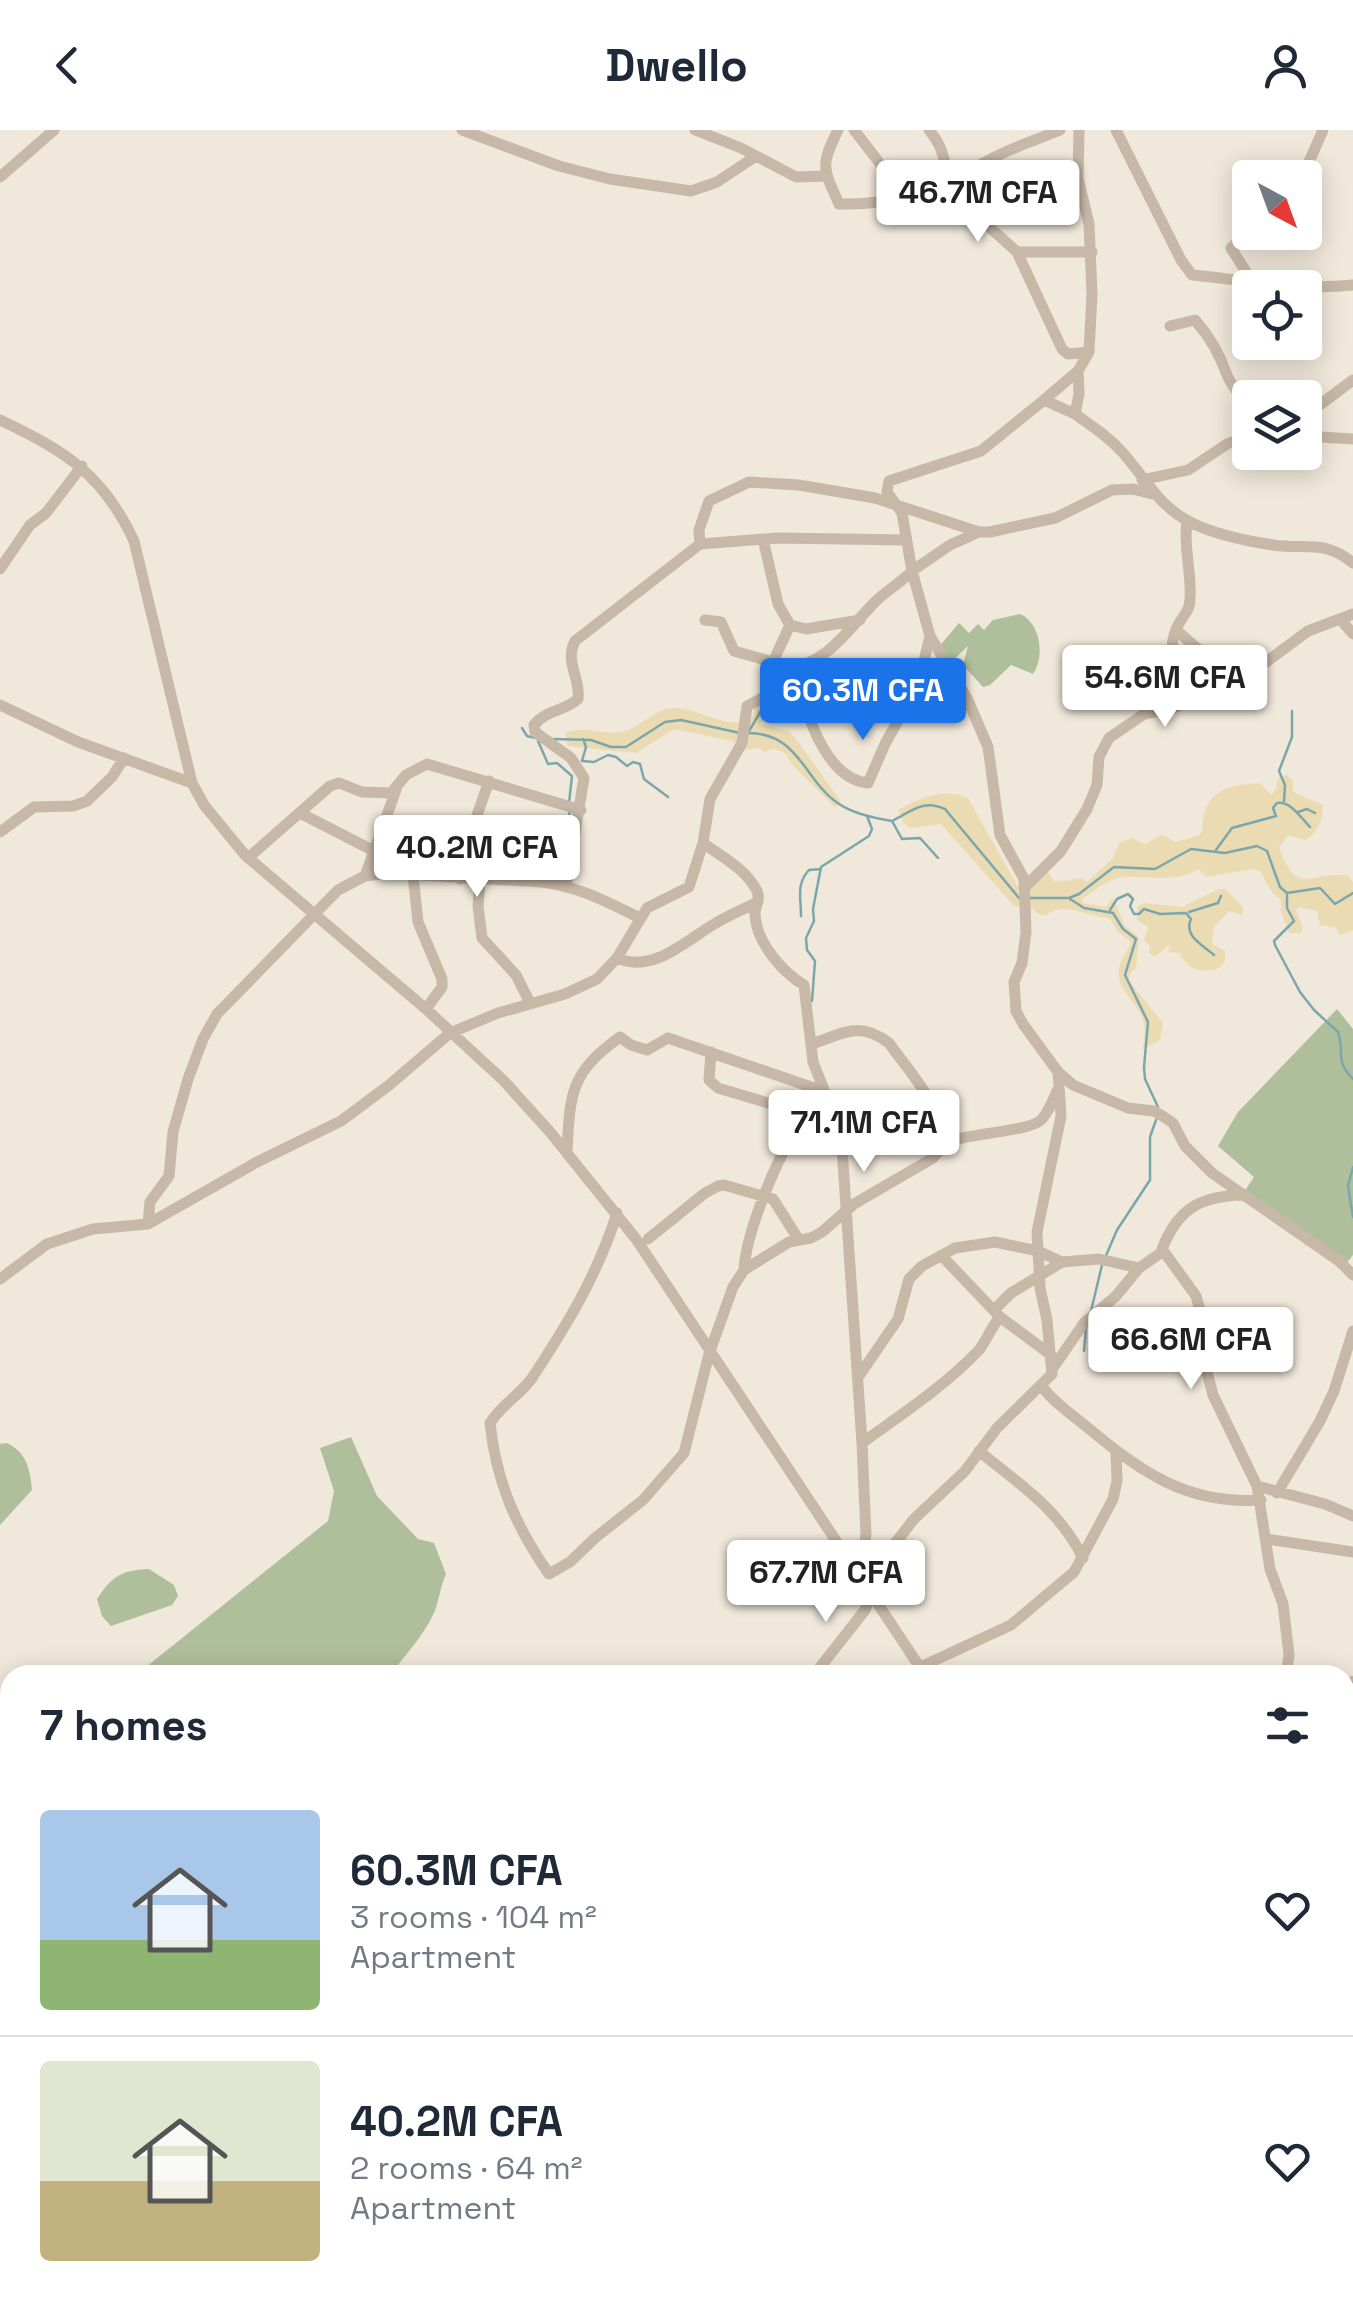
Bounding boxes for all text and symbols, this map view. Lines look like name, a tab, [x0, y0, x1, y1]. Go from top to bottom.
text: Dwello	[605, 37, 748, 94]
icon: back	[40, 38, 95, 93]
icon: person	[1258, 38, 1313, 93]
pin: 46.7M CFA	[864, 160, 1092, 245]
north arrow	[1232, 160, 1322, 250]
map controls	[1232, 160, 1322, 470]
text: 46.7M CFA	[898, 172, 1058, 212]
button: locate	[1232, 270, 1322, 360]
button: layers	[1232, 380, 1322, 470]
pin: 54.6M CFA	[1051, 645, 1279, 730]
text: 54.6M CFA	[1084, 657, 1246, 697]
pin: 60.3M CFA	[749, 658, 977, 743]
text: 60.3M CFA	[782, 670, 944, 710]
pin: 40.2M CFA	[363, 815, 591, 900]
text: 40.2M CFA	[396, 827, 558, 867]
pin: 71.1M CFA	[750, 1090, 978, 1175]
text: 71.1M CFA	[790, 1102, 938, 1142]
pin: 66.6M CFA	[1077, 1307, 1305, 1392]
text: 66.6M CFA	[1110, 1319, 1272, 1359]
pin: 67.7M CFA	[712, 1540, 940, 1625]
text: 67.7M CFA	[749, 1552, 903, 1592]
icon: filters	[1260, 1698, 1315, 1753]
text: 7 homes	[40, 1699, 208, 1752]
text: 60.3M CFA	[350, 1844, 563, 1897]
icon: home	[120, 1850, 240, 1970]
icon: heart	[1260, 1883, 1315, 1938]
text: 3 rooms · 104 m²	[350, 1897, 597, 1937]
text: Apartment	[350, 1937, 516, 1977]
text: 40.2M CFA	[350, 2095, 563, 2148]
icon: home	[120, 2101, 240, 2221]
icon: heart	[1260, 2134, 1315, 2189]
text: 2 rooms · 64 m²	[350, 2148, 582, 2188]
text: Apartment	[350, 2188, 516, 2228]

